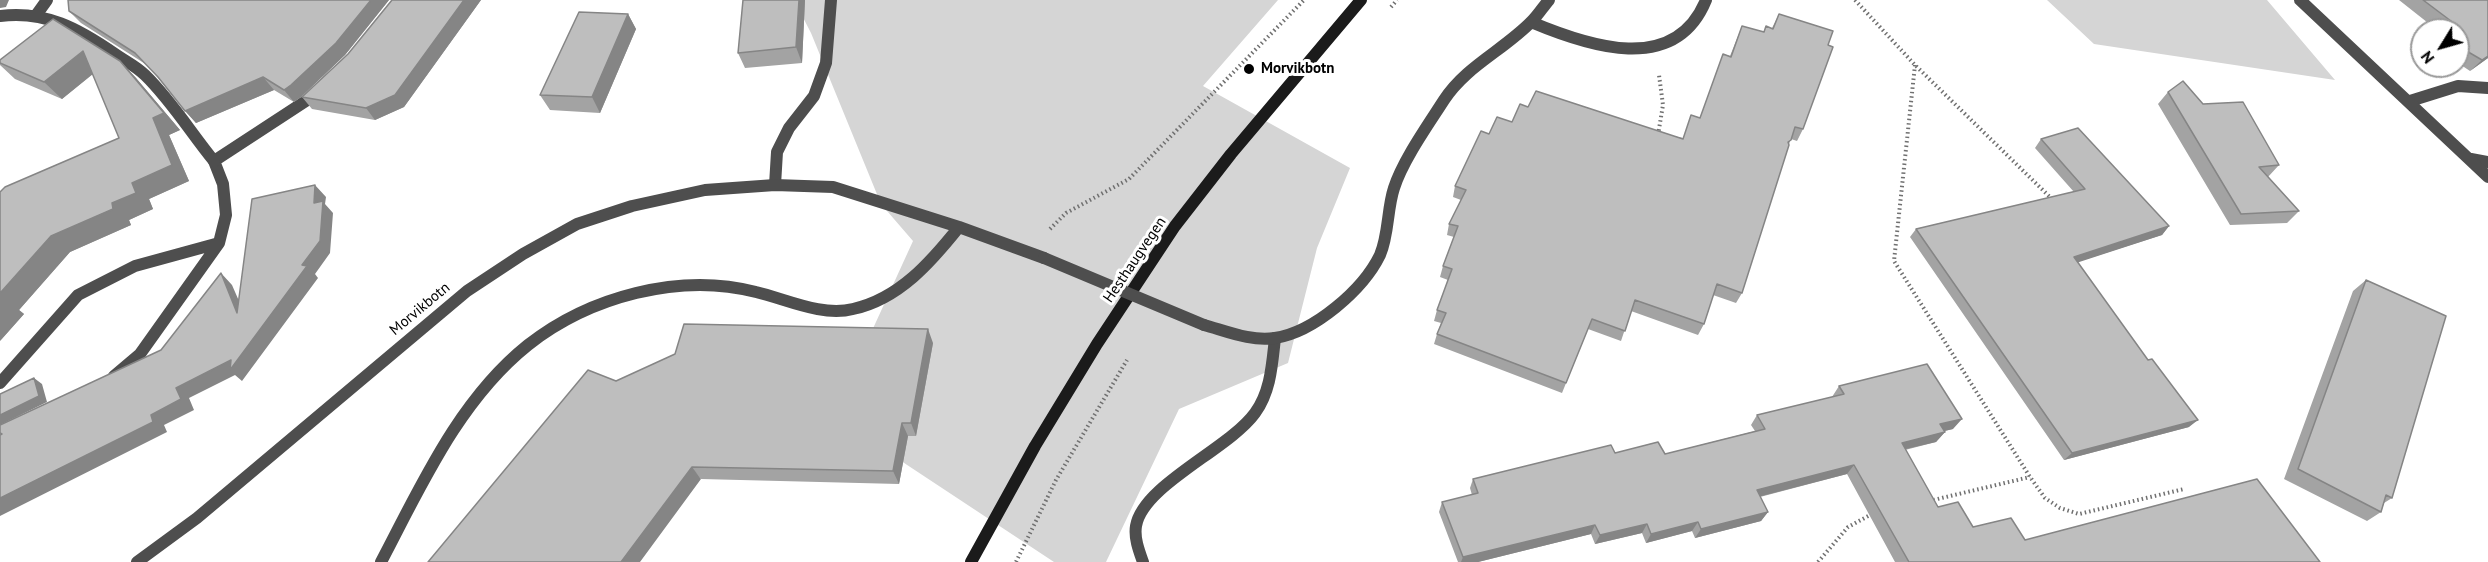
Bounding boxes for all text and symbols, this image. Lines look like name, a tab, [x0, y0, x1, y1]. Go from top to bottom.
north arrow	[2410, 18, 2470, 78]
text: N	[2416, 47, 2438, 68]
place label: Morvikbotn	[1261, 60, 1334, 78]
marker: Morvikbotn	[1242, 62, 1256, 76]
street label: Hesthaugvegen	[1100, 214, 1170, 306]
street label: Morvikbotn	[386, 279, 454, 339]

